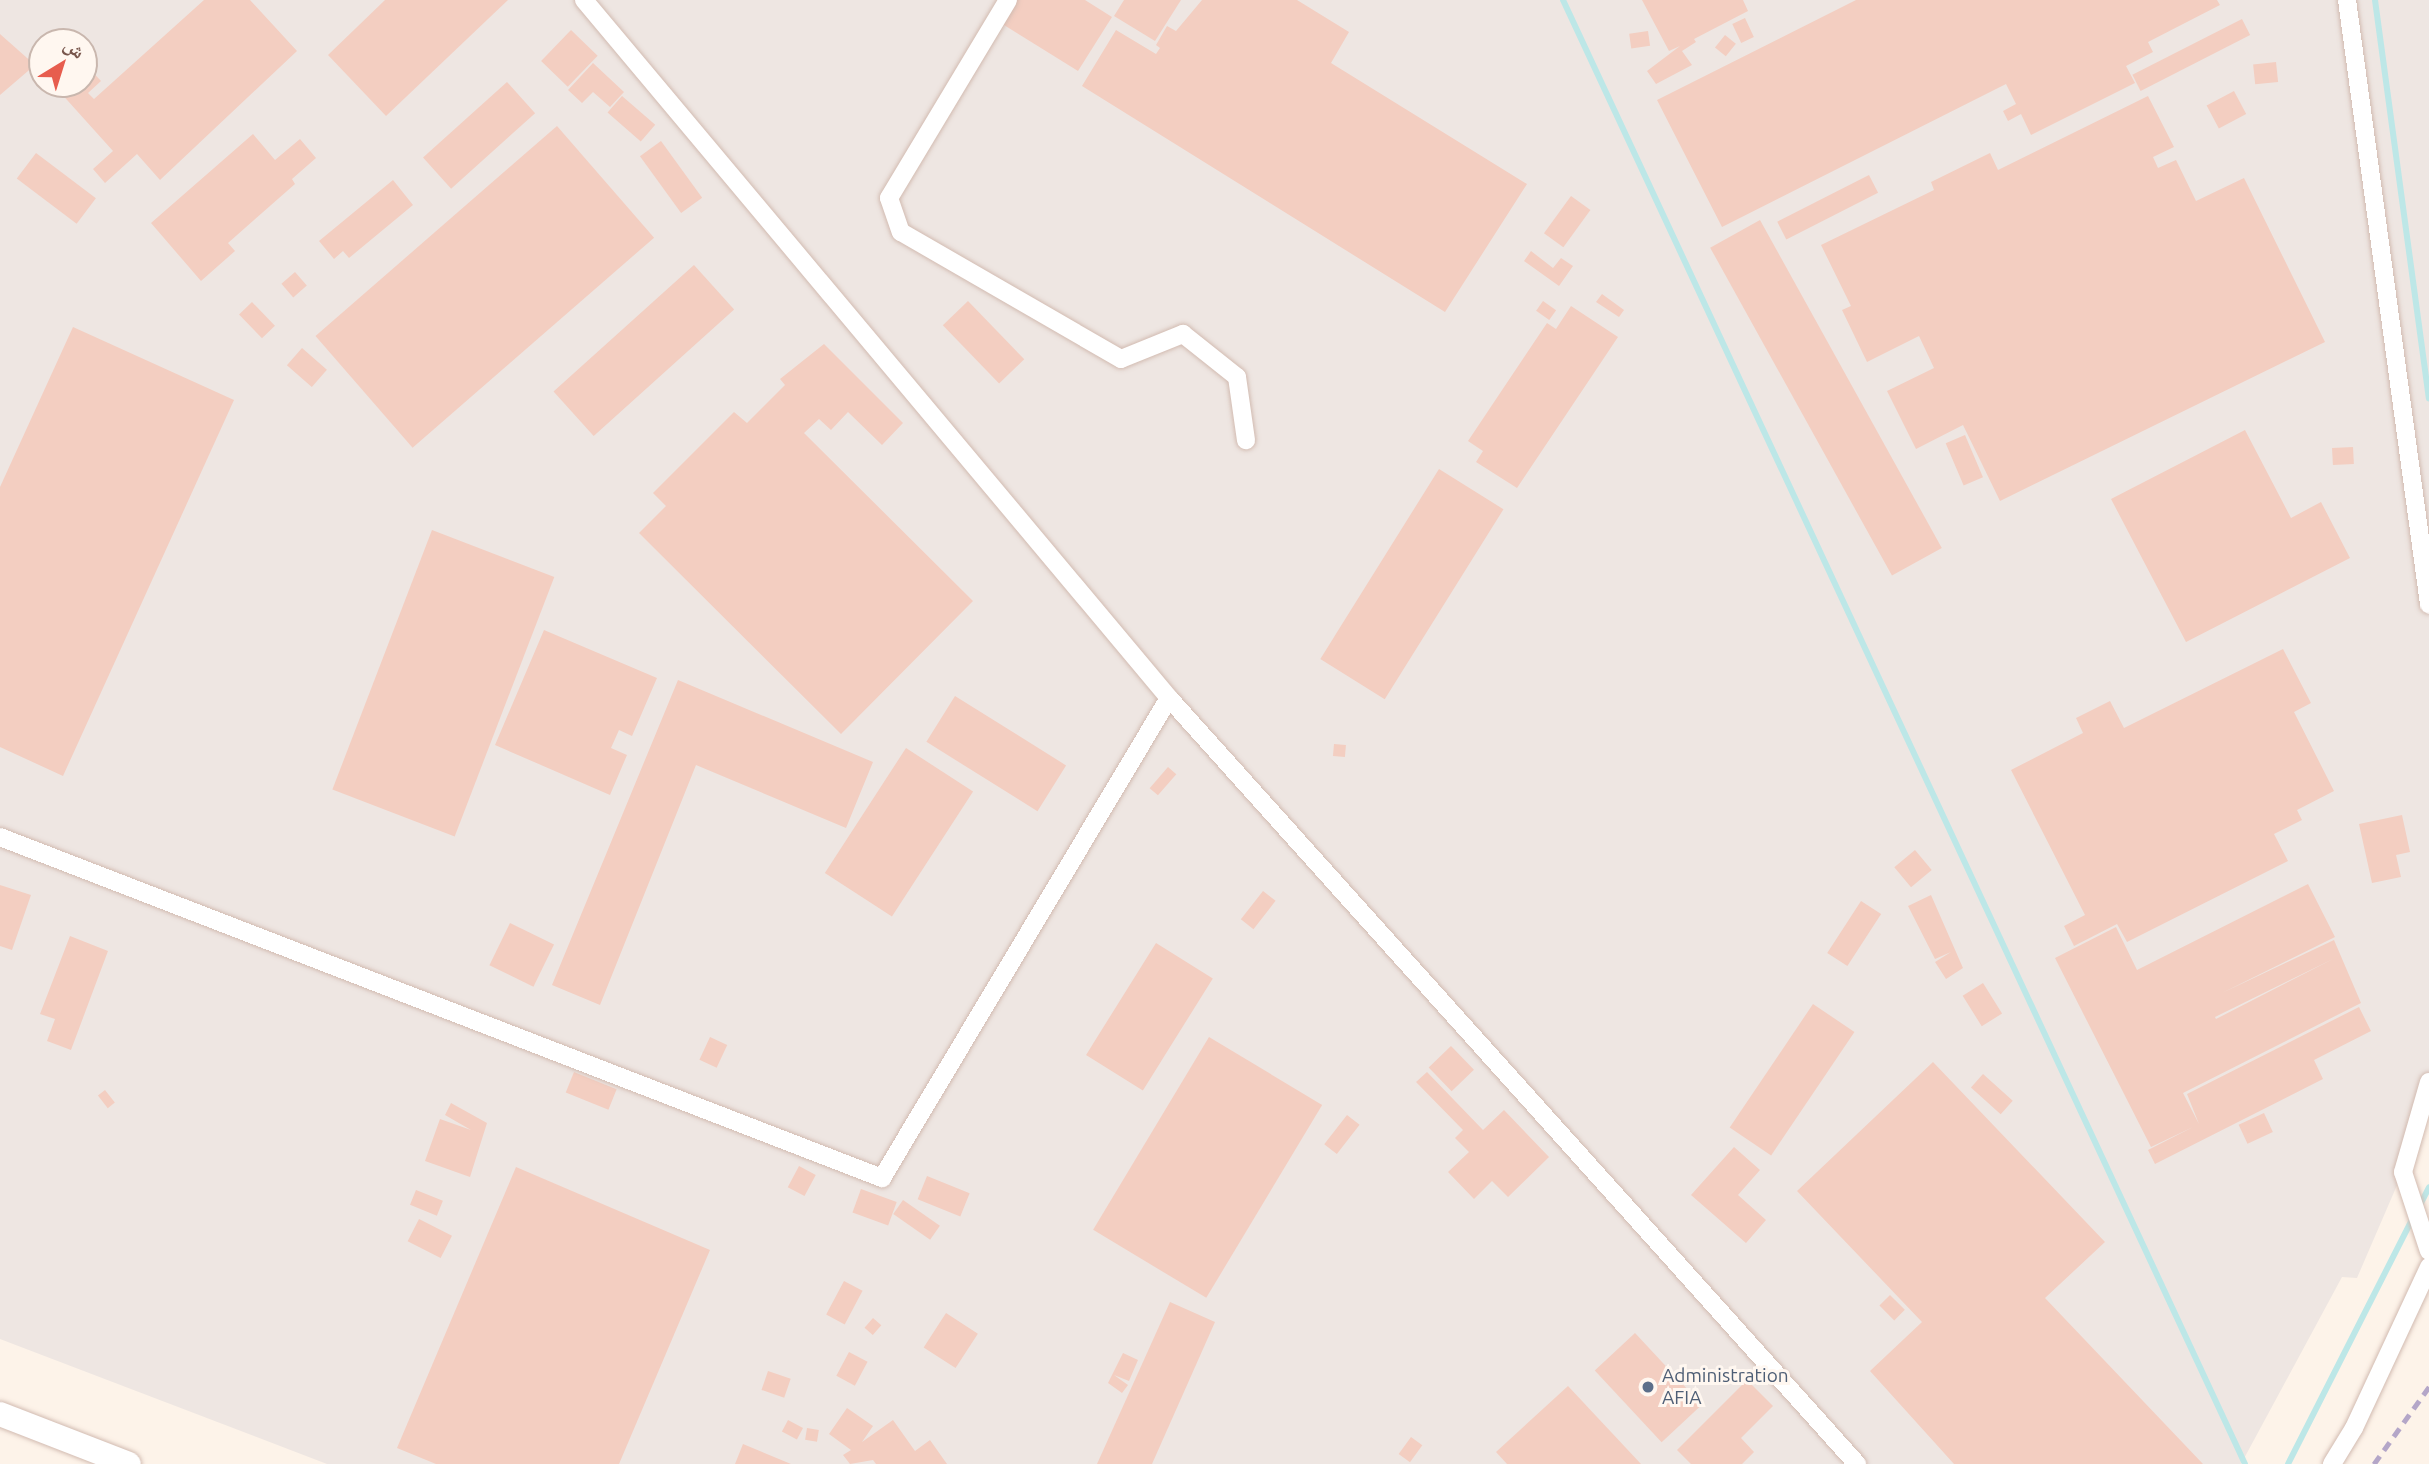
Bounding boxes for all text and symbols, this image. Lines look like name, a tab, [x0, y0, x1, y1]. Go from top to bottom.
north arrow	[28, 28, 98, 98]
text: ش	[60, 33, 89, 63]
place label: Administration AFIA	[1662, 1365, 1789, 1409]
marker: Administration AFIA	[1640, 1379, 1656, 1395]

